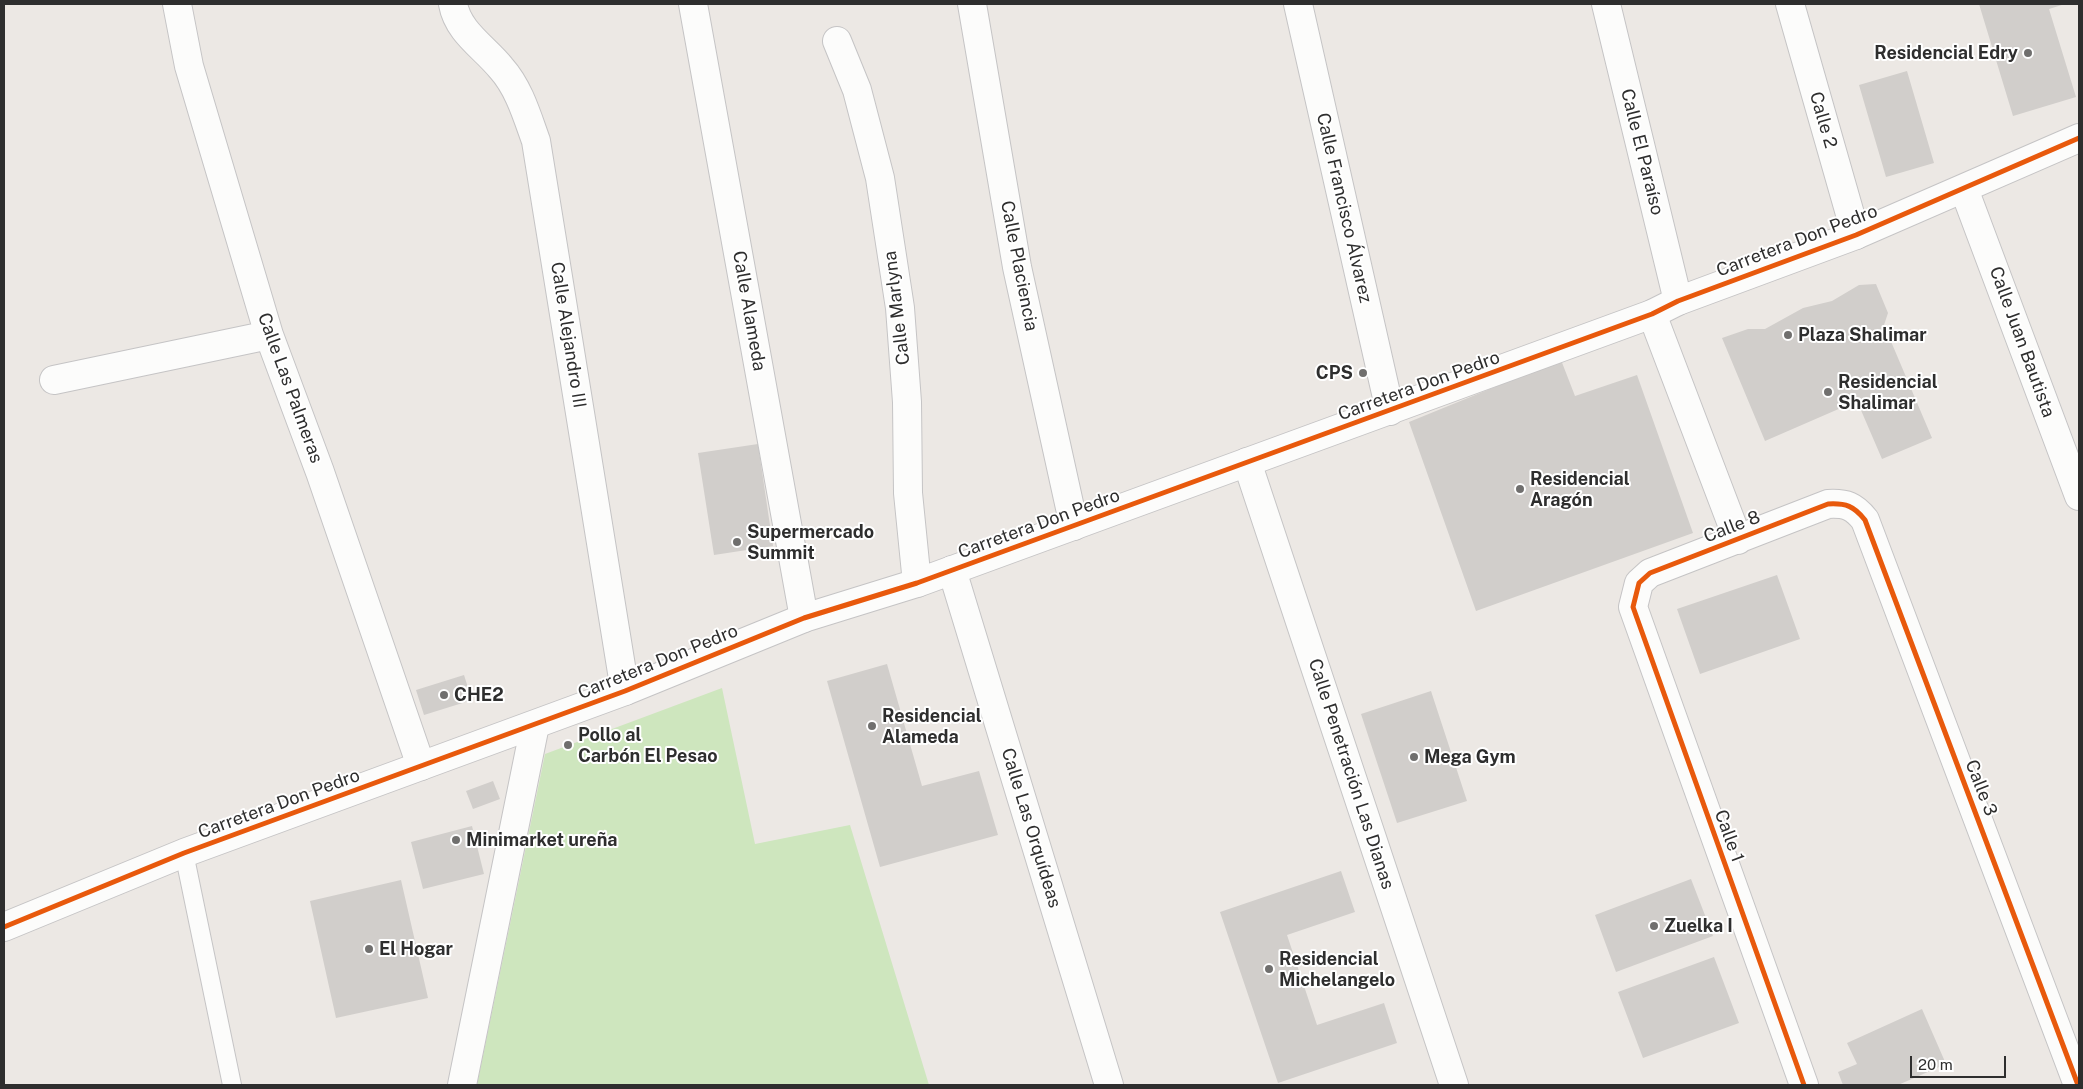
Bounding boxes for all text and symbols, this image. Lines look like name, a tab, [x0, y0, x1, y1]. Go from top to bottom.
place label: Residencial Edry	[1874, 42, 2018, 64]
marker: Residencial Edry	[2022, 47, 2034, 59]
street label: Calle El Paraíso	[1616, 87, 1668, 217]
street label: Calle 2	[1805, 89, 1841, 151]
street label: Calle Francisco Álvarez	[1312, 111, 1376, 305]
street label: Calle Placiencia	[996, 199, 1042, 333]
street label: Carretera Don Pedro	[1713, 200, 1881, 282]
street label: Calle Alameda	[728, 249, 770, 373]
street label: Calle Marlyna	[879, 250, 915, 366]
street label: Calle Alejandro III	[546, 260, 590, 410]
street label: Calle Juan Bautista	[1985, 264, 2059, 420]
street label: Calle Las Palmeras	[253, 310, 327, 466]
place label: Plaza Shalimar	[1798, 324, 1927, 346]
marker: Plaza Shalimar	[1782, 329, 1794, 341]
street label: Carretera Don Pedro	[1335, 347, 1503, 425]
place label: CPS	[1316, 362, 1353, 384]
marker: CPS	[1357, 367, 1369, 379]
place label: Residencial Shalimar	[1838, 371, 1938, 414]
marker: Residencial Shalimar	[1822, 386, 1834, 398]
place label: Residencial Aragón	[1530, 468, 1630, 510]
marker: Residencial Aragón	[1514, 483, 1526, 495]
street label: Carretera Don Pedro	[955, 485, 1123, 563]
street label: Calle 8	[1701, 506, 1763, 548]
place label: Supermercado Summit	[747, 521, 874, 564]
marker: Supermercado Summit	[731, 536, 743, 548]
street label: Carretera Don Pedro	[575, 620, 741, 704]
street label: Calle Penetración Las Dianas	[1303, 656, 1399, 892]
place label: CHE2	[454, 684, 504, 706]
marker: CHE2	[438, 689, 450, 701]
place label: Residencial Alameda	[882, 705, 982, 748]
marker: Residencial Alameda	[866, 720, 878, 732]
place label: Pollo al Carbón El Pesao	[578, 724, 718, 766]
marker: Pollo al Carbón El Pesao	[562, 739, 574, 751]
street label: Calle Las Orquídeas	[996, 746, 1066, 910]
place label: Mega Gym	[1424, 746, 1516, 768]
marker: Mega Gym	[1408, 751, 1420, 763]
street label: Calle 3	[1960, 757, 2002, 819]
street label: Carretera Don Pedro	[195, 765, 363, 843]
street label: Calle 1	[1710, 807, 1748, 865]
place label: Minimarket ureña	[466, 829, 618, 851]
marker: Minimarket ureña	[450, 834, 462, 846]
place label: Zuelka I	[1664, 915, 1733, 937]
marker: Zuelka I	[1648, 920, 1660, 932]
place label: El Hogar	[379, 938, 453, 960]
marker: El Hogar	[363, 943, 375, 955]
place label: Residencial Michelangelo	[1279, 948, 1395, 991]
marker: Residencial Michelangelo	[1263, 963, 1275, 975]
scale bar	[1913, 1046, 2009, 1078]
text: 20 m	[1918, 1056, 1953, 1073]

